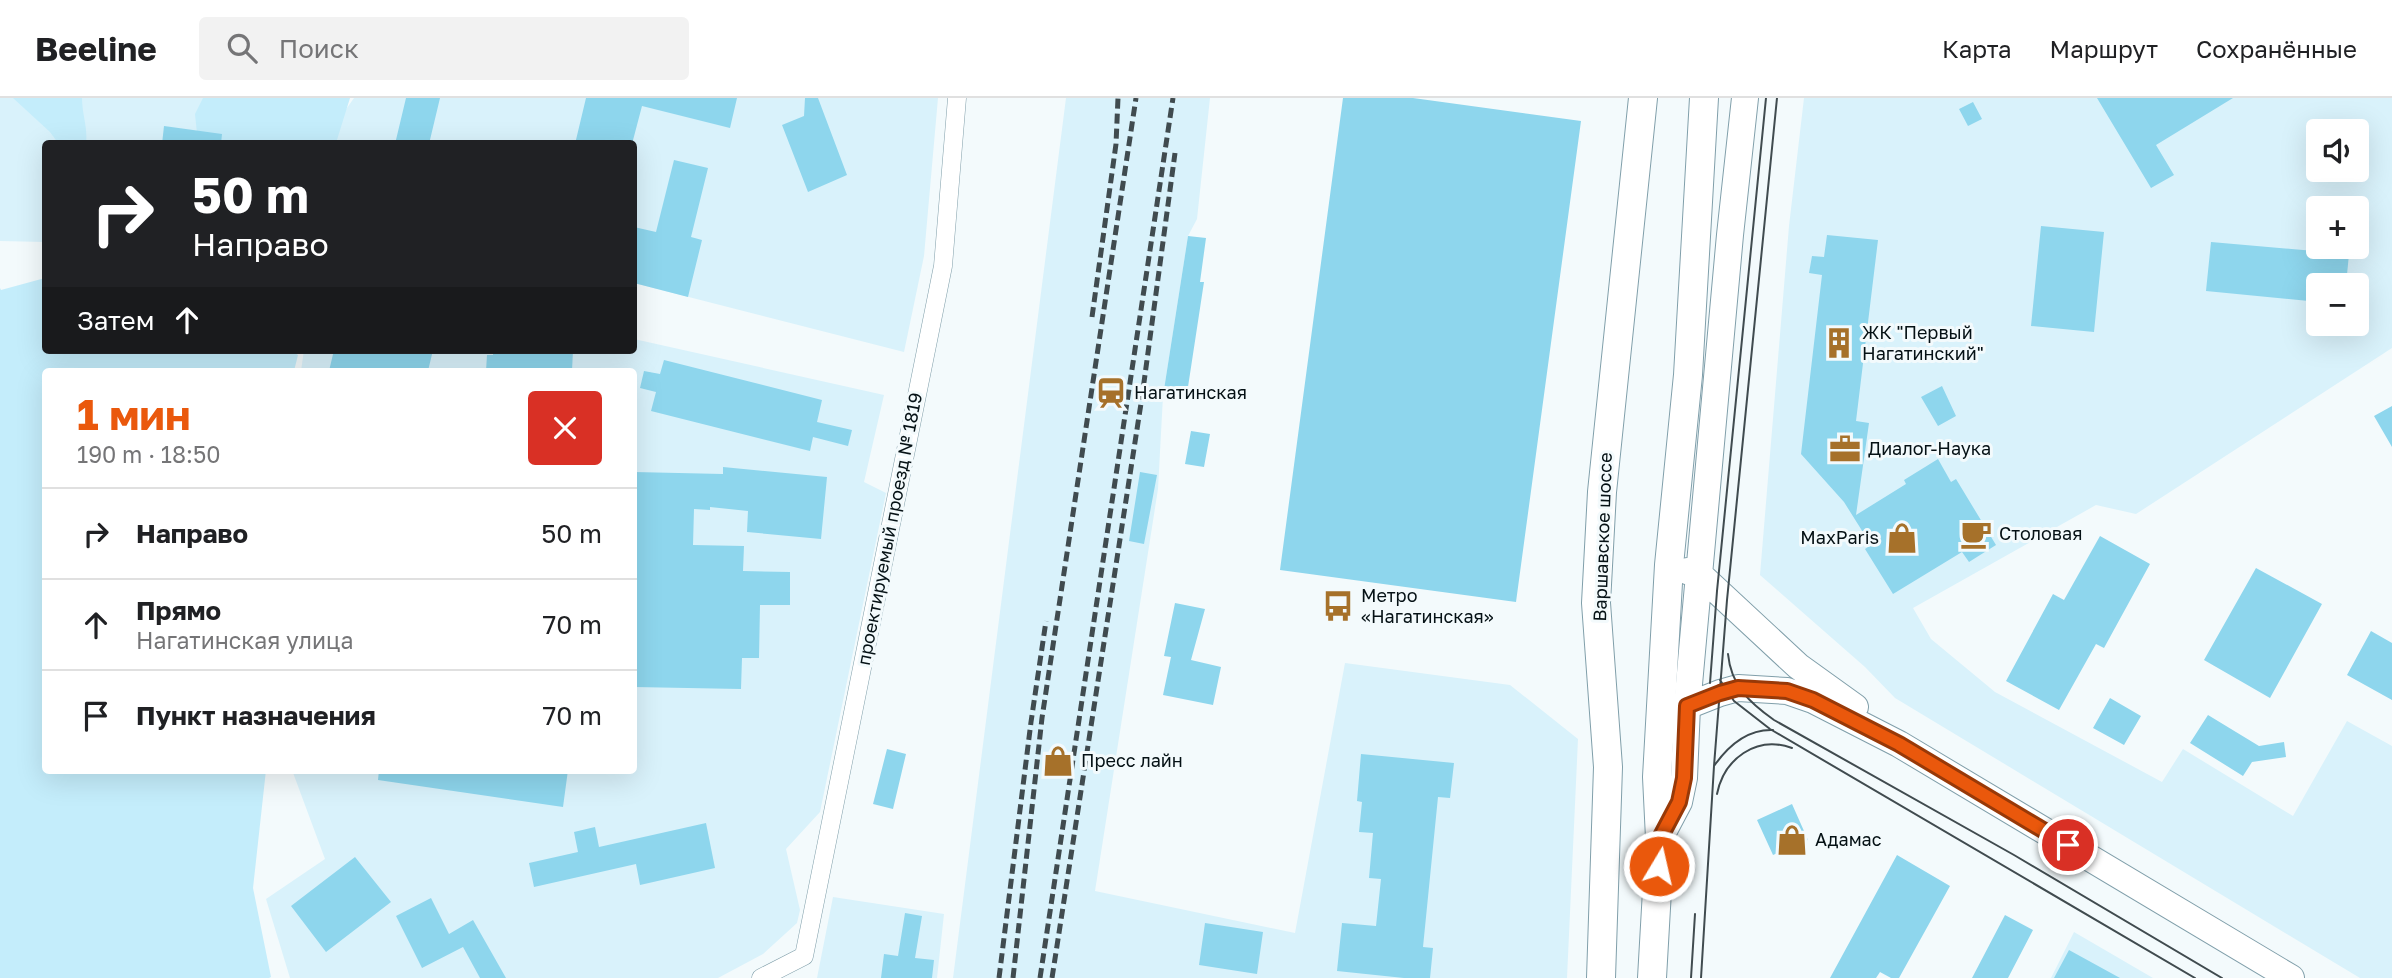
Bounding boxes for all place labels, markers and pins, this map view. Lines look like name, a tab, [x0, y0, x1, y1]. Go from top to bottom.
place label: ЖК "Первый Нагатинский"	[1862, 321, 1984, 364]
building icon: ЖК "Первый Нагатинский"	[1822, 326, 1856, 360]
station icon: Нагатинская	[1094, 376, 1128, 410]
place label: Нагатинская	[1134, 381, 1247, 403]
office icon: Диалог-Наука	[1828, 432, 1862, 466]
place label: Диалог-Наука	[1868, 437, 1991, 459]
cafe icon: Столовая	[1959, 517, 1993, 551]
shop icon: MaxParis	[1885, 521, 1919, 555]
place label: Столовая	[1999, 522, 2082, 544]
place label: MaxParis	[1800, 526, 1879, 548]
place label: Метро «Нагатинская»	[1361, 584, 1494, 627]
bus stop icon: Метро «Нагатинская»	[1321, 589, 1355, 623]
shop icon: Пресс лайн	[1041, 744, 1075, 778]
place label: Пресс лайн	[1081, 749, 1183, 771]
pin	[2038, 815, 2098, 875]
shop icon: Адамас	[1775, 823, 1809, 857]
place label: Адамас	[1815, 828, 1882, 850]

